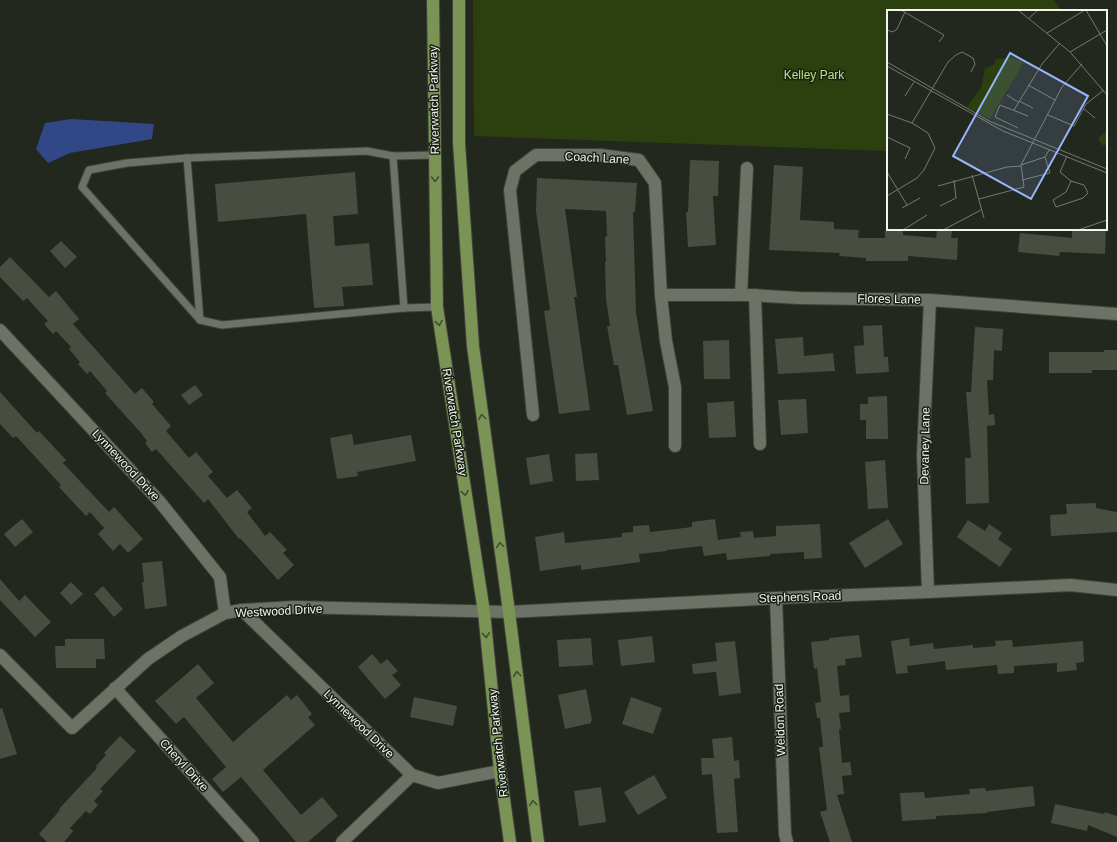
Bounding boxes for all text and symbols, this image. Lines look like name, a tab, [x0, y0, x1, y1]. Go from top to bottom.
inset map	[887, 10, 1107, 230]
street label: Riverwatch Parkway	[426, 46, 442, 154]
park label: Kelley Park	[784, 68, 845, 82]
street label: Coach Lane	[564, 149, 630, 167]
one-way arrow	[430, 176, 439, 182]
street label: Flores Lane	[857, 291, 921, 307]
one-way arrow	[434, 320, 443, 326]
street label: Riverwatch Parkway	[440, 367, 470, 477]
street label: Devaney Lane	[917, 407, 933, 485]
one-way arrow	[478, 414, 487, 420]
street label: Lynnewood Drive	[89, 426, 163, 504]
one-way arrow	[460, 490, 469, 496]
one-way arrow	[496, 542, 505, 548]
street label: Stephens Road	[758, 589, 842, 605]
street label: Westwood Drive	[235, 602, 323, 620]
one-way arrow	[481, 632, 490, 638]
one-way arrow	[512, 671, 521, 677]
street label: Weldon Road	[772, 684, 788, 756]
street label: Lynnewood Drive	[321, 687, 397, 761]
street label: Riverwatch Parkway	[485, 688, 511, 798]
street label: Cheryl Drive	[157, 736, 212, 794]
one-way arrow	[528, 800, 537, 806]

